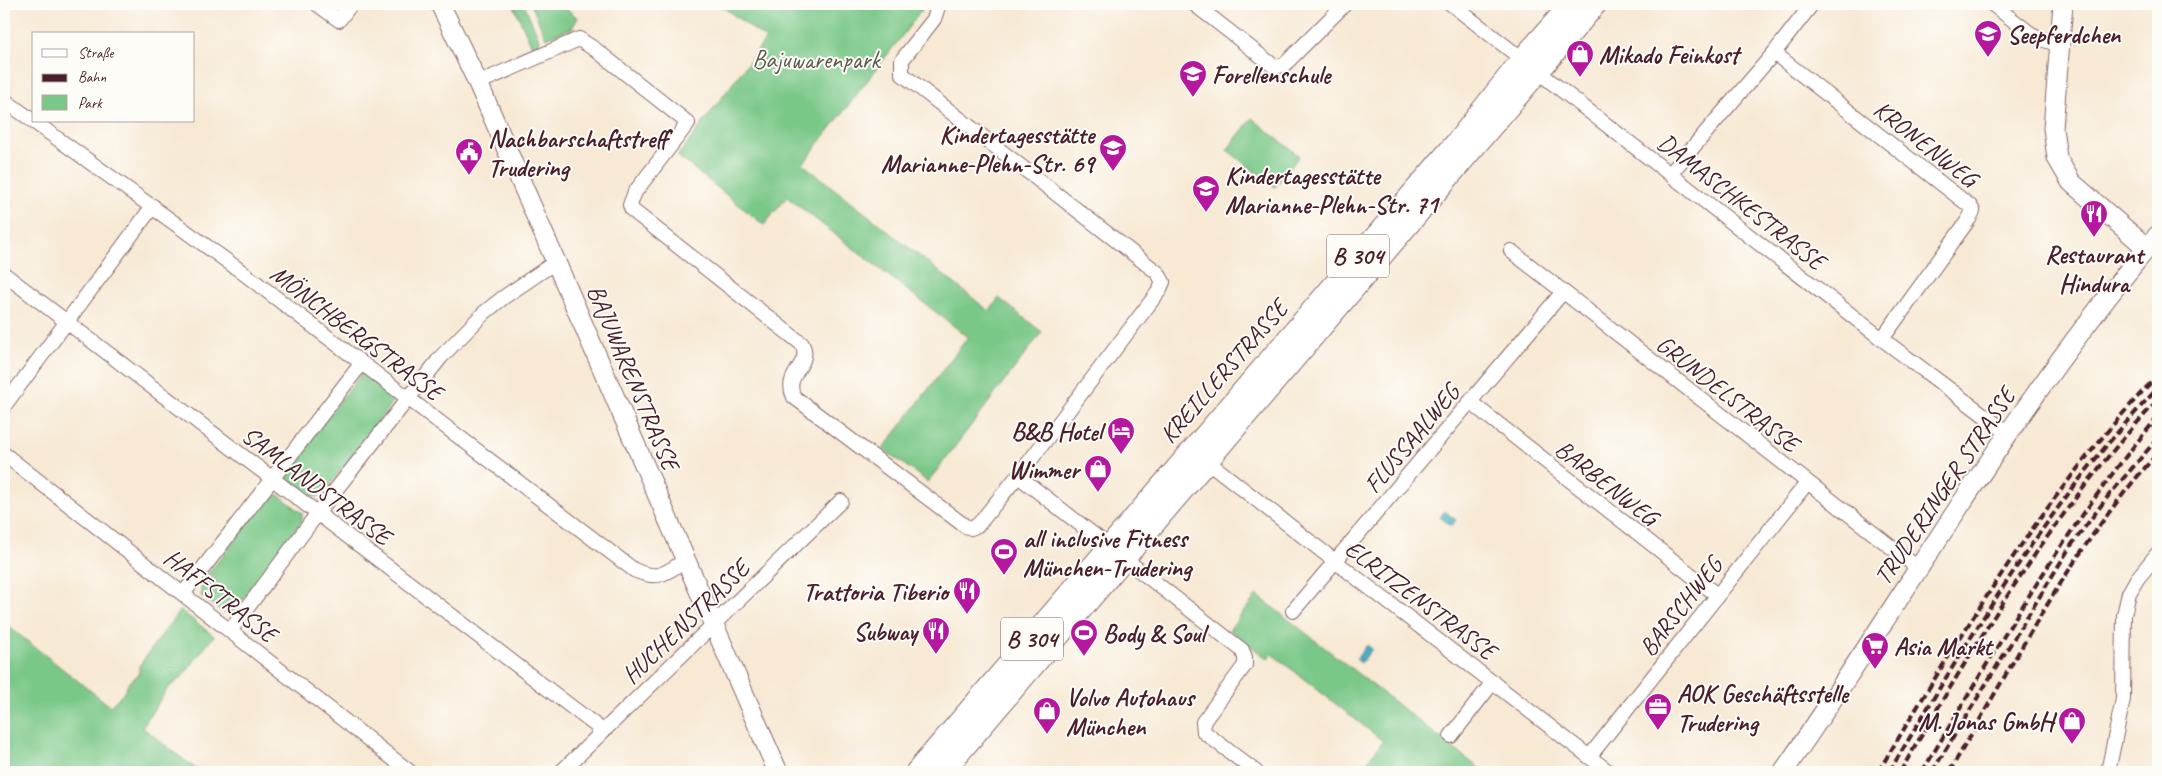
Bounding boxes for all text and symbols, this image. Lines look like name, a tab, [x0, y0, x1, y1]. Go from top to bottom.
school or university icon: Seepferdchen	[1973, 19, 2003, 58]
place label: Seepferdchen	[2007, 19, 2122, 51]
legend	[32, 32, 195, 122]
shop icon: Mikado Feinkost	[1565, 39, 1595, 78]
place label: Mikado Feinkost	[1599, 39, 1742, 71]
text: Straße	[78, 44, 114, 63]
park label: Bajuwarenpark	[752, 44, 882, 76]
school or university icon: Forellenschule	[1178, 59, 1208, 98]
place label: Forellenschule	[1212, 59, 1332, 91]
text: Bahn	[78, 68, 106, 87]
street label: KRONENWEG	[1867, 93, 1986, 196]
text: Park	[78, 94, 103, 113]
place label: Kindertagesstätte Marianne-Plehn-Str. 69	[881, 119, 1097, 180]
place label: Nachbarschaftstreff Trudering	[488, 123, 673, 184]
street label: DAMASCHKESTRASSE	[1651, 126, 1834, 279]
school or university icon: Kindertagesstätte Marianne-Plehn-Str. 69	[1098, 133, 1128, 172]
public building icon: Nachbarschaftstreff Trudering	[454, 137, 484, 176]
place label: Kindertagesstätte Marianne-Plehn-Str. 71	[1225, 160, 1440, 221]
school or university icon: Kindertagesstätte Marianne-Plehn-Str. 71	[1191, 174, 1221, 213]
restaurant icon: Restaurant Hindura	[2079, 199, 2109, 238]
road number: B 304	[1327, 235, 1389, 278]
place label: Restaurant Hindura	[2045, 239, 2146, 300]
street label: MÖNCHBERGSTRASSE	[264, 258, 452, 410]
street label: BAJUWARENSTRASSE	[580, 280, 688, 478]
street label: KREILLERSTRASSE	[1153, 291, 1297, 450]
street label: GRUNDELSTRASSE	[1650, 328, 1807, 461]
street label: FLUSSAALWEG	[1357, 375, 1469, 500]
street label: TRUDERINGER STRASSE	[1867, 379, 2025, 591]
place label: B&B Hotel	[1011, 416, 1107, 448]
hotel icon: B&B Hotel	[1106, 416, 1136, 455]
street label: SAMLANDSTRASSE	[235, 419, 400, 554]
street label: BARBENWEG	[1549, 433, 1667, 535]
place label: Wimmer	[1008, 454, 1082, 486]
shop icon: Wimmer	[1083, 454, 1113, 493]
place label: all inclusive Fitness München-Trudering	[1023, 523, 1194, 584]
street label: ELRITZENSTRASSE	[1338, 532, 1505, 669]
sports icon: all inclusive Fitness München-Trudering	[989, 537, 1019, 576]
street label: HAFFSTRASSE	[157, 542, 286, 652]
street label: BARSCHWEG	[1632, 548, 1731, 663]
street label: HUCHENSTRASSE	[615, 551, 758, 691]
place label: Trattoria Tiberio	[803, 576, 951, 608]
restaurant icon: Trattoria Tiberio	[952, 576, 982, 615]
place label: Subway	[853, 616, 919, 648]
restaurant icon: Subway	[921, 616, 951, 655]
road number: B 304	[1001, 618, 1063, 660]
sports icon: Body & Soul	[1069, 618, 1099, 657]
place label: Body & Soul	[1103, 618, 1209, 650]
supermarket icon: Asia Markt	[1860, 631, 1890, 670]
place label: Asia Markt	[1894, 631, 1995, 663]
place label: AOK Geschäftsstelle Trudering	[1677, 678, 1850, 739]
place label: Volvo Autohaus München	[1066, 682, 1196, 743]
office icon: AOK Geschäftsstelle Trudering	[1643, 692, 1673, 731]
shop icon: Volvo Autohaus München	[1032, 696, 1062, 735]
place label: M. Jonas GmbH	[1918, 706, 2058, 738]
shop icon: M. Jonas GmbH	[2057, 706, 2087, 745]

